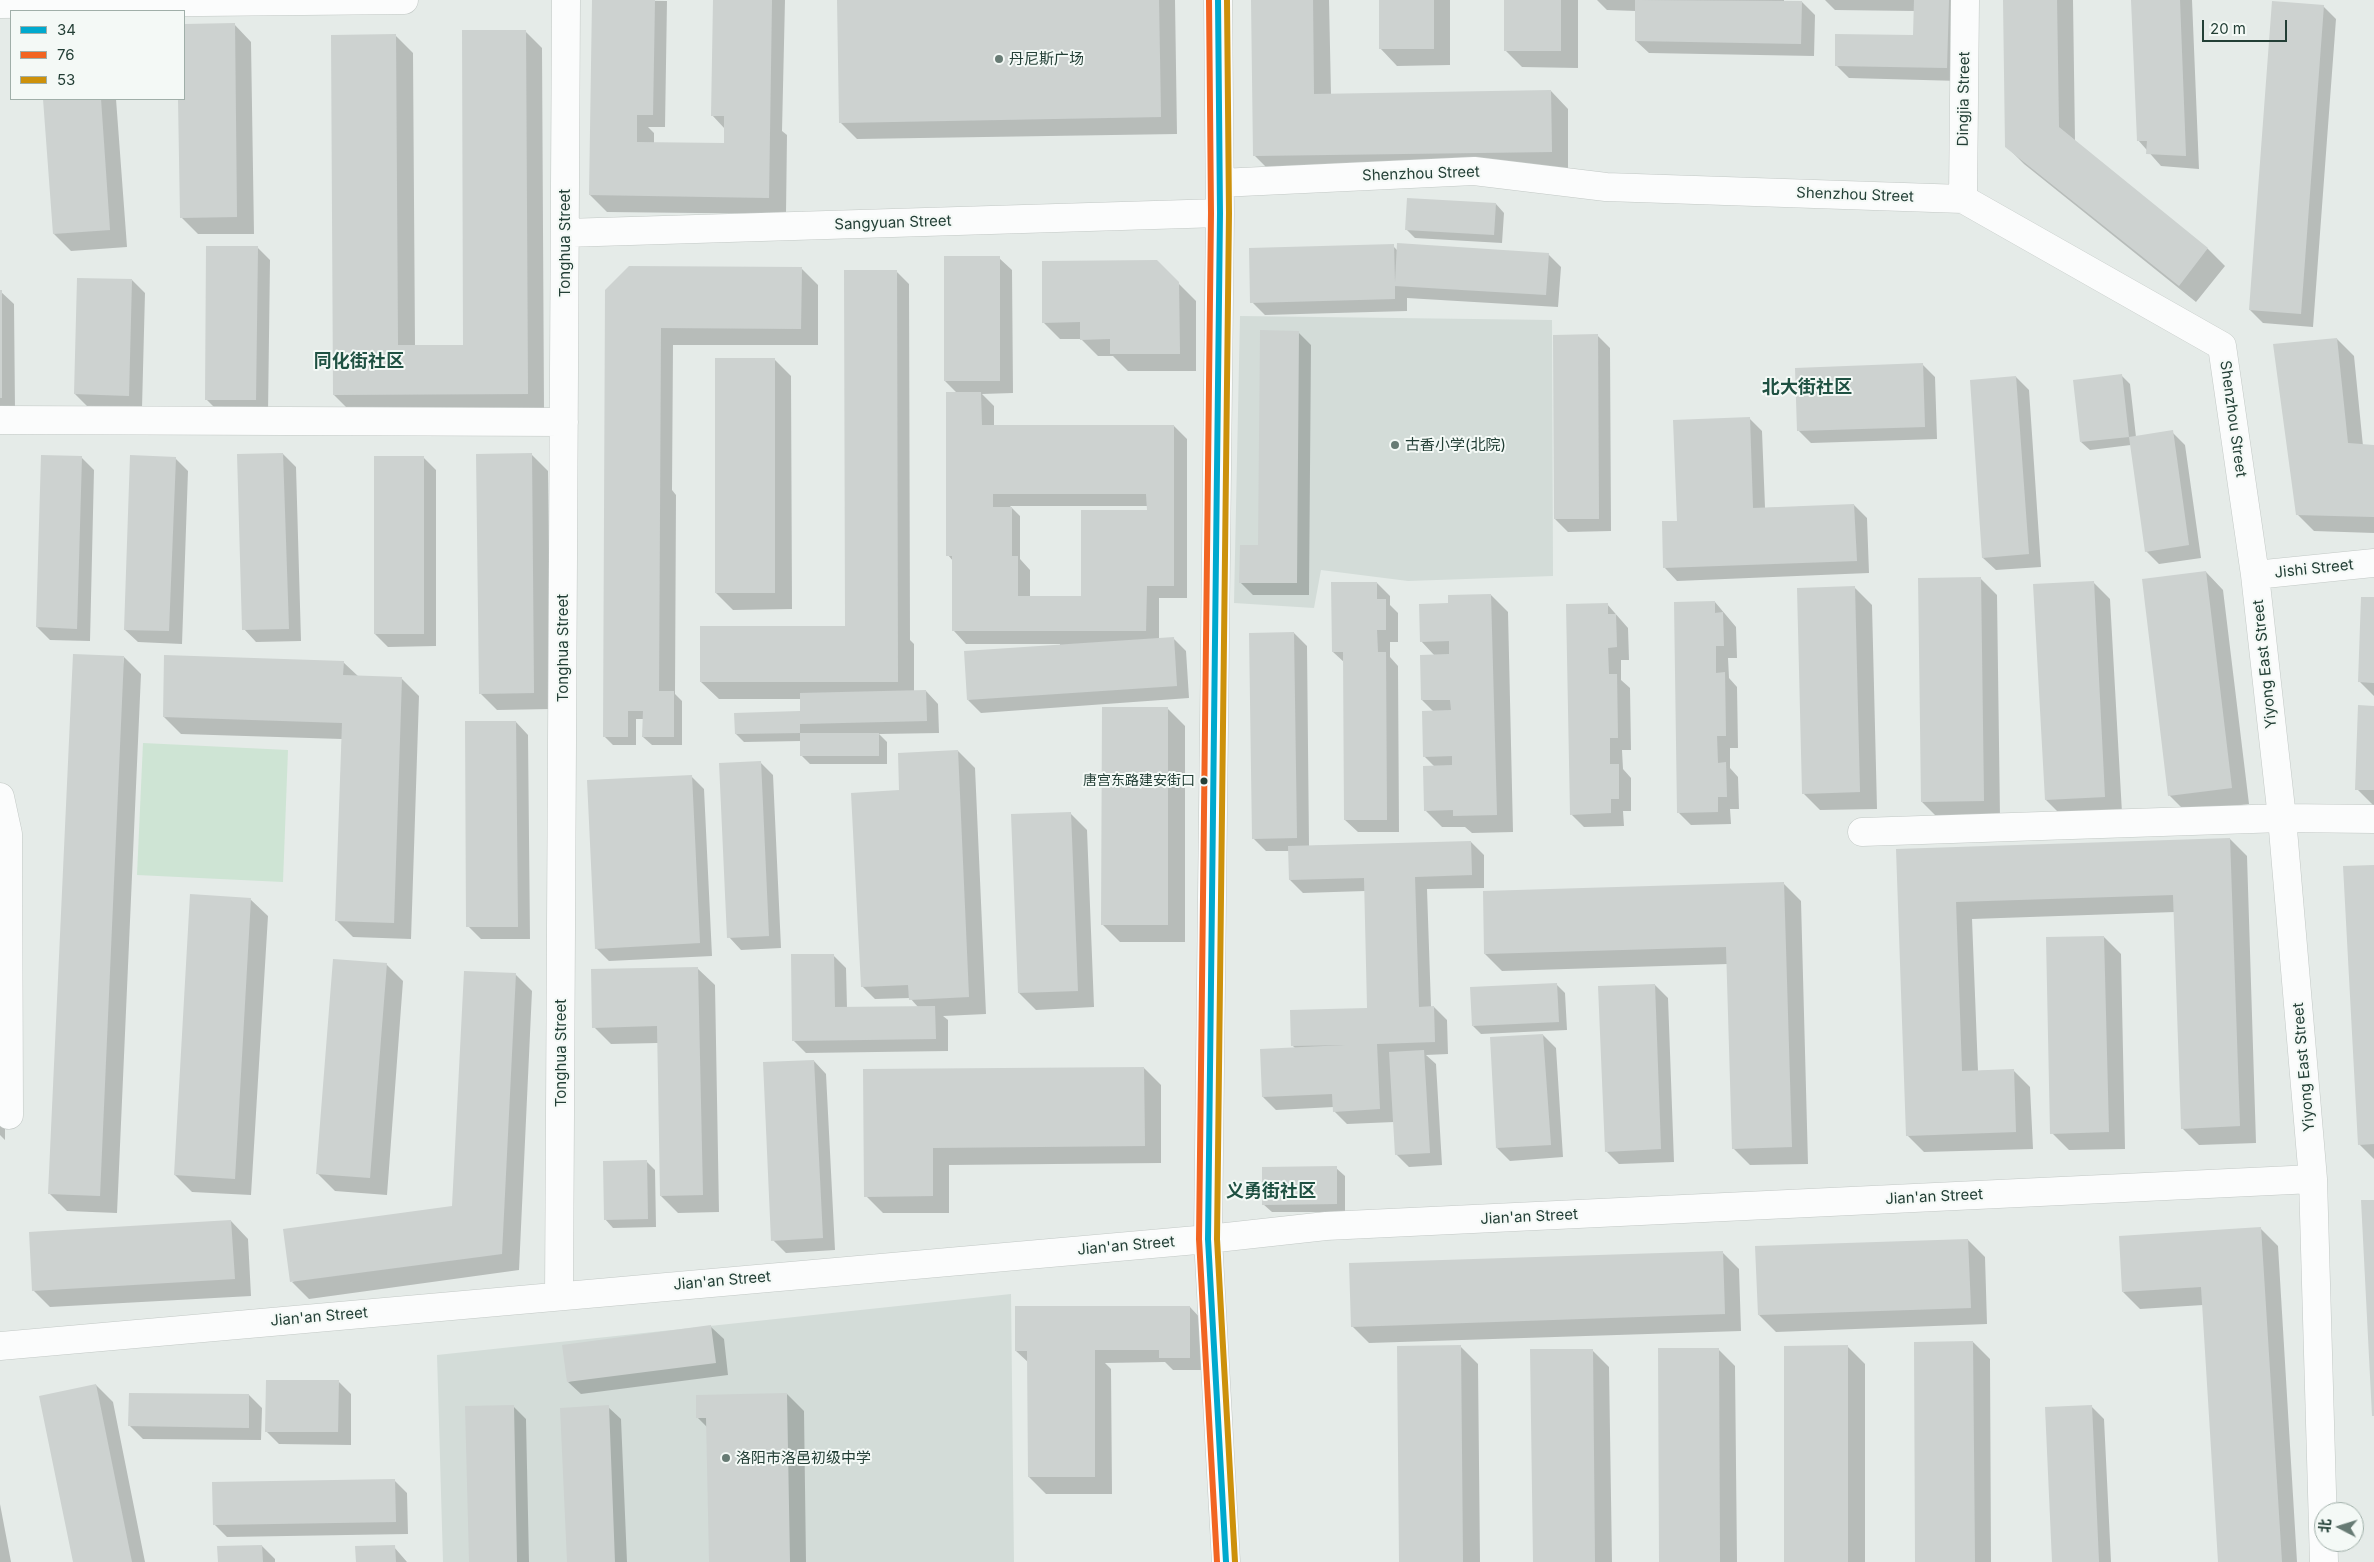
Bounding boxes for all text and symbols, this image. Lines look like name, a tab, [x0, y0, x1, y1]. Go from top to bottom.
legend	[10, 10, 185, 100]
scale bar	[2204, 10, 2289, 42]
text: 20 m	[2210, 19, 2246, 38]
text: 34	[57, 20, 76, 39]
text: 76	[57, 45, 75, 64]
place label: 丹尼斯广场	[1009, 50, 1084, 68]
street label: Dingjia Street	[1954, 51, 1974, 147]
marker: 丹尼斯广场	[993, 53, 1005, 65]
text: 53	[57, 70, 75, 89]
street label: Shenzhou Street	[1362, 163, 1480, 185]
street label: Shenzhou Street	[1796, 184, 1914, 206]
street label: Tonghua Street	[556, 189, 574, 297]
street label: Sangyuan Street	[834, 212, 952, 234]
district label: 同化街社区	[314, 351, 404, 373]
street label: Shenzhou Street	[2216, 359, 2250, 479]
district label: 北大街社区	[1762, 377, 1852, 399]
place label: 古香小学(北院)	[1405, 436, 1506, 454]
marker: 古香小学(北院)	[1389, 439, 1401, 451]
street label: Jishi Street	[2274, 556, 2354, 582]
street label: Tonghua Street	[554, 594, 572, 702]
street label: Yiyong East Street	[2249, 599, 2281, 729]
place label: 唐宫东路建安街口	[1083, 773, 1195, 789]
marker: 唐宫东路建安街口	[1199, 776, 1209, 786]
street label: Tonghua Street	[552, 999, 570, 1107]
street label: Yiyong East Street	[2289, 1002, 2319, 1132]
district label: 义勇街社区	[1226, 1181, 1316, 1203]
street label: Jian'an Street	[1885, 1185, 1983, 1209]
street label: Jian'an Street	[1480, 1205, 1578, 1229]
street label: Jian'an Street	[1076, 1233, 1176, 1259]
street label: Jian'an Street	[672, 1268, 772, 1294]
street label: Jian'an Street	[269, 1304, 369, 1330]
place label: 洛阳市洛邑初级中学	[736, 1449, 871, 1467]
marker: 洛阳市洛邑初级中学	[720, 1452, 732, 1464]
north arrow	[2314, 1502, 2364, 1552]
text: 北	[2315, 1518, 2334, 1533]

